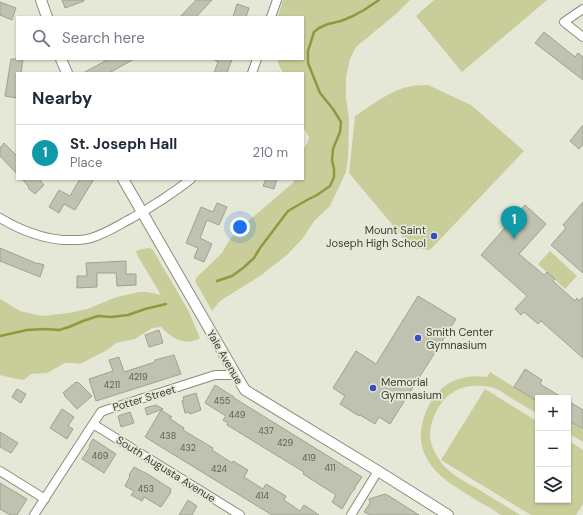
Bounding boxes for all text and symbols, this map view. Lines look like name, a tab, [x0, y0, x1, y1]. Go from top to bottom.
search box	[16, 16, 304, 60]
icon: search	[30, 27, 52, 49]
text: Search here	[62, 28, 145, 48]
text: Nearby	[32, 87, 92, 109]
text: St. Joseph Hall	[70, 134, 177, 154]
text: 1	[43, 144, 47, 161]
text: 210 m	[253, 144, 288, 161]
text: Place	[70, 154, 102, 171]
pin: 1	[501, 206, 527, 239]
your location	[230, 217, 250, 237]
place label: Mount Saint Joseph High School	[326, 223, 426, 250]
marker: Mount Saint Joseph High School	[429, 231, 439, 241]
place label: Smith Center Gymnasium	[426, 325, 493, 352]
street label: Yale Avenue	[204, 327, 246, 387]
marker: Smith Center Gymnasium	[413, 333, 423, 343]
house number: 4219	[128, 371, 148, 383]
place label: Memorial Gymnasium	[381, 375, 442, 402]
house number: 4211	[104, 379, 120, 391]
street label: Potter Street	[111, 382, 177, 414]
marker: Memorial Gymnasium	[368, 383, 378, 393]
house number: 455	[214, 395, 230, 407]
map controls	[535, 395, 571, 503]
button: +	[535, 395, 571, 431]
house number: 449	[229, 409, 246, 421]
house number: 437	[258, 425, 274, 437]
house number: 438	[160, 430, 176, 442]
button: −	[535, 431, 571, 467]
street label: South Augusta Avenue	[114, 433, 218, 505]
house number: 429	[277, 437, 293, 449]
house number: 432	[180, 442, 196, 454]
house number: 469	[92, 450, 109, 462]
house number: 419	[302, 452, 316, 464]
house number: 411	[324, 462, 336, 474]
house number: 424	[211, 463, 228, 475]
button: layers	[535, 467, 571, 503]
house number: 453	[138, 483, 154, 495]
house number: 414	[255, 490, 269, 502]

